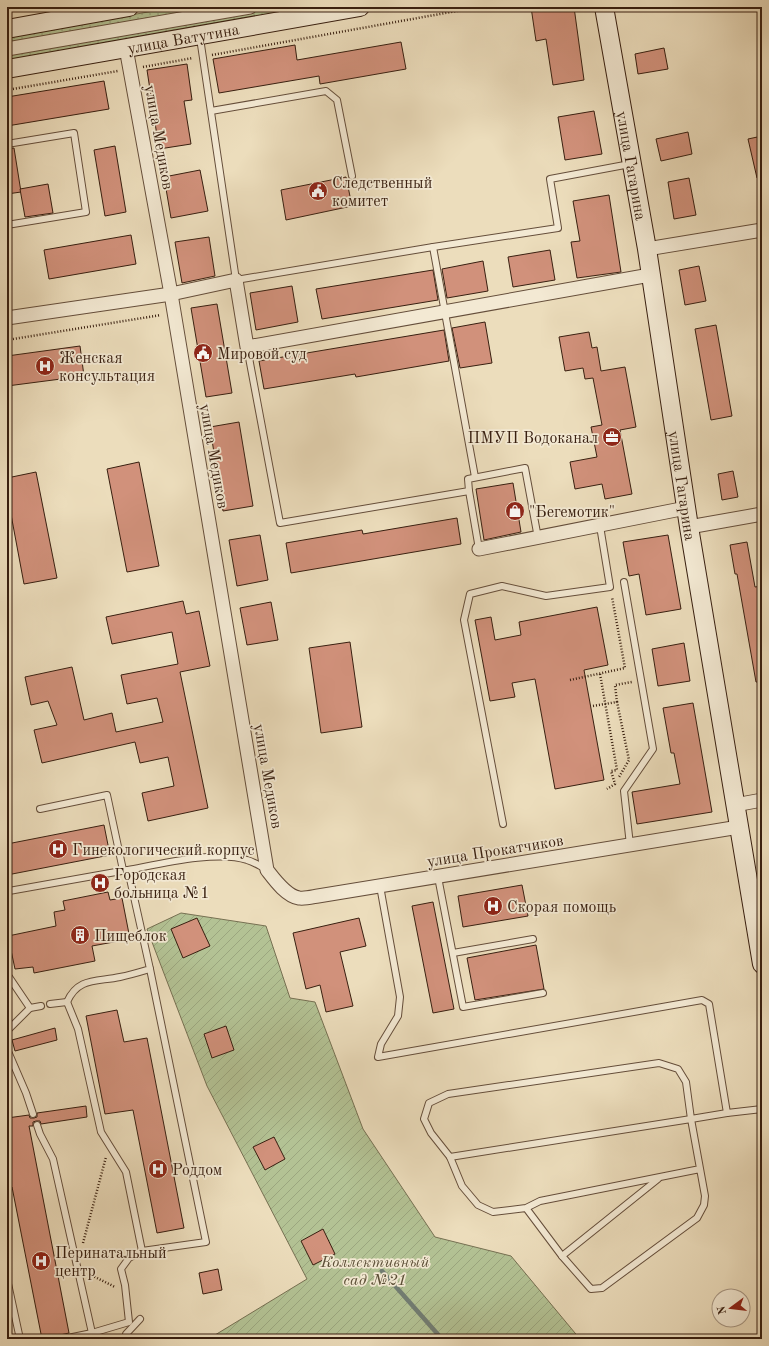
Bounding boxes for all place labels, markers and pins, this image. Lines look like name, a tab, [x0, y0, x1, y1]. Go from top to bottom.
place label: Следственный комитет	[332, 176, 432, 210]
public building icon: Следственный комитет	[307, 180, 329, 202]
public building icon: Мировой суд	[192, 342, 214, 364]
place label: Мировой суд	[217, 347, 307, 363]
place label: Женская консультация	[59, 351, 155, 385]
hospital icon: Женская консультация	[34, 355, 56, 377]
office icon: ПМУП Водоканал	[601, 426, 623, 448]
place label: ПМУП Водоканал	[468, 431, 598, 447]
shop icon: "Бегемотик"	[504, 500, 526, 522]
place label: "Бегемотик"	[529, 505, 615, 521]
hospital icon: Гинекологический корпус	[47, 838, 69, 860]
place label: Гинекологический корпус	[72, 843, 254, 859]
place label: Городская больница №1	[114, 868, 209, 902]
hospital icon: Городская больница №1	[89, 872, 111, 894]
hospital icon: Скорая помощь	[482, 895, 504, 917]
place label: Скорая помощь	[507, 900, 616, 916]
building icon: Пищеблок	[69, 924, 91, 946]
place label: Пищеблок	[94, 929, 167, 945]
hospital icon: Роддом	[147, 1158, 169, 1180]
place label: Роддом	[172, 1163, 222, 1179]
place label: Перинатальный центр	[55, 1246, 167, 1280]
hospital icon: Перинатальный центр	[30, 1250, 52, 1272]

